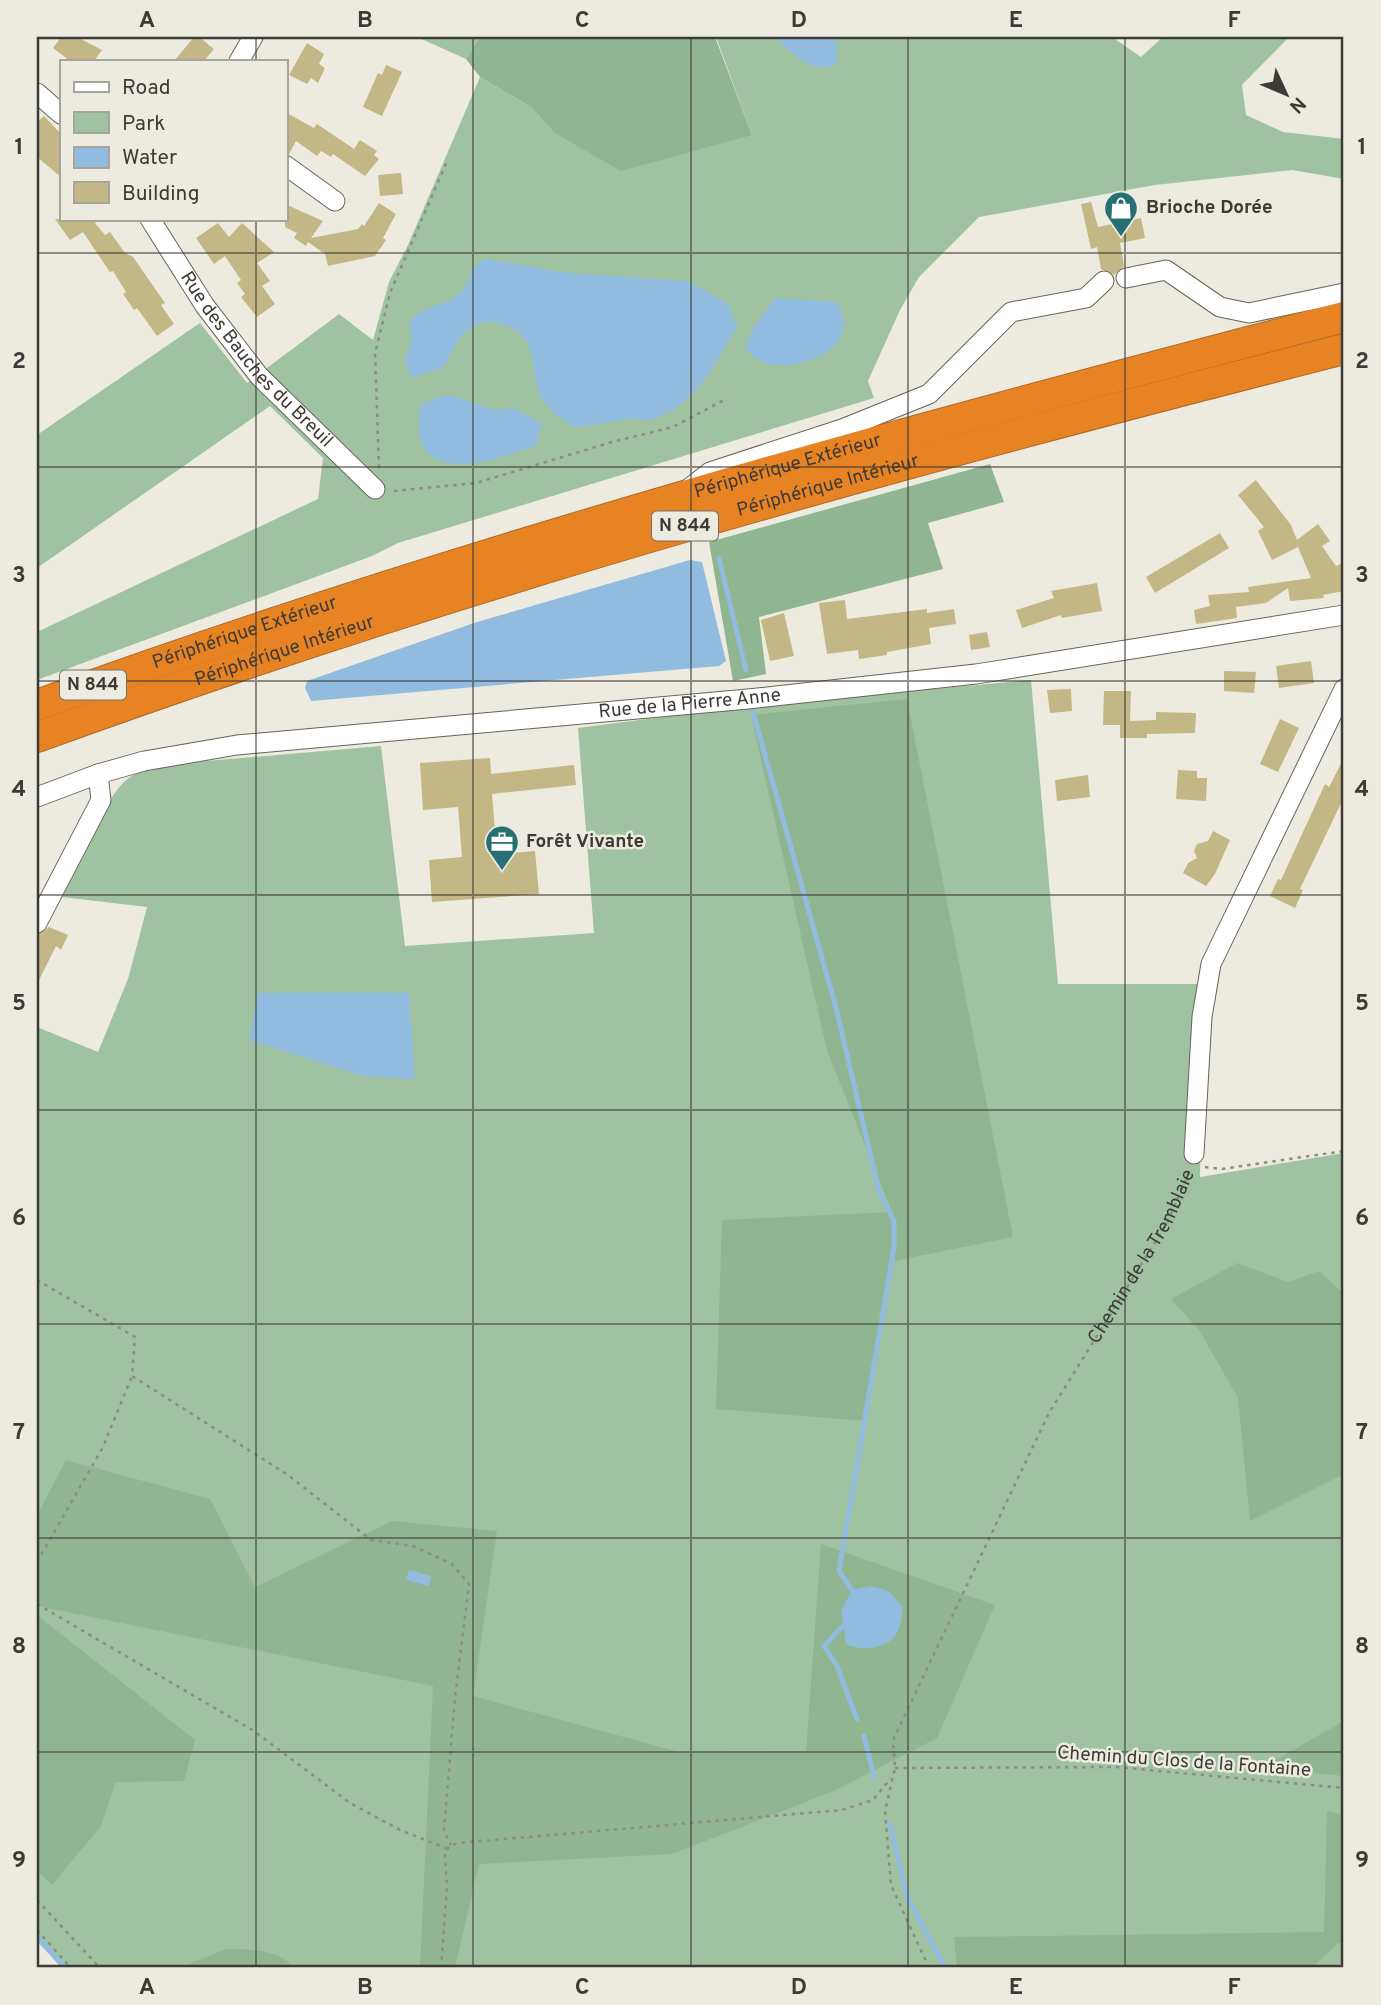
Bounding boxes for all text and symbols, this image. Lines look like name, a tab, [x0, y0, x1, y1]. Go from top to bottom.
text: A	[139, 7, 155, 36]
text: B	[357, 7, 373, 36]
text: C	[575, 7, 589, 36]
text: D	[791, 7, 807, 36]
text: E	[1009, 7, 1023, 36]
text: F	[1227, 7, 1241, 36]
legend	[60, 60, 287, 220]
north arrow	[1252, 60, 1322, 130]
text: Road	[122, 75, 171, 102]
text: N	[1283, 91, 1310, 118]
text: Park	[122, 111, 165, 138]
text: 1	[14, 134, 24, 163]
text: 1	[1357, 134, 1367, 163]
text: Water	[122, 145, 177, 172]
text: Building	[122, 181, 200, 208]
shop icon: Brioche Dorée	[1102, 189, 1140, 238]
place label: Brioche Dorée	[1146, 196, 1273, 220]
street label: Rue des Bauches du Breuil	[174, 267, 338, 453]
text: 2	[12, 348, 26, 377]
text: 2	[1355, 348, 1369, 377]
street label: Périphérique Extérieur	[692, 429, 885, 504]
street label: Périphérique Intérieur	[734, 449, 922, 523]
road number: N 844	[652, 512, 718, 540]
text: 3	[12, 562, 26, 591]
text: 3	[1355, 562, 1369, 591]
street label: Périphérique Extérieur	[149, 591, 341, 675]
street label: Périphérique Intérieur	[191, 610, 378, 692]
road number: N 844	[60, 670, 126, 700]
street label: Rue de la Pierre Anne	[598, 683, 782, 724]
text: 4	[12, 776, 26, 805]
text: 4	[1355, 776, 1369, 805]
office icon: Forêt Vivante	[483, 823, 521, 872]
place label: Forêt Vivante	[526, 830, 644, 854]
text: 5	[12, 990, 26, 1019]
text: 5	[1355, 990, 1369, 1019]
street label: Chemin de la Tremblaie	[1083, 1166, 1201, 1349]
text: 6	[12, 1205, 26, 1234]
text: 6	[1355, 1205, 1369, 1234]
text: 7	[13, 1419, 25, 1448]
text: 7	[1356, 1419, 1368, 1448]
text: 8	[12, 1633, 26, 1662]
text: 8	[1355, 1633, 1369, 1662]
street label: Chemin du Clos de la Fontaine	[1056, 1741, 1312, 1783]
text: 9	[12, 1847, 26, 1876]
text: 9	[1355, 1847, 1369, 1876]
text: A	[139, 1974, 155, 2003]
text: B	[357, 1974, 373, 2003]
text: C	[575, 1974, 589, 2003]
text: D	[791, 1974, 807, 2003]
text: E	[1009, 1974, 1023, 2003]
text: F	[1227, 1974, 1241, 2003]

